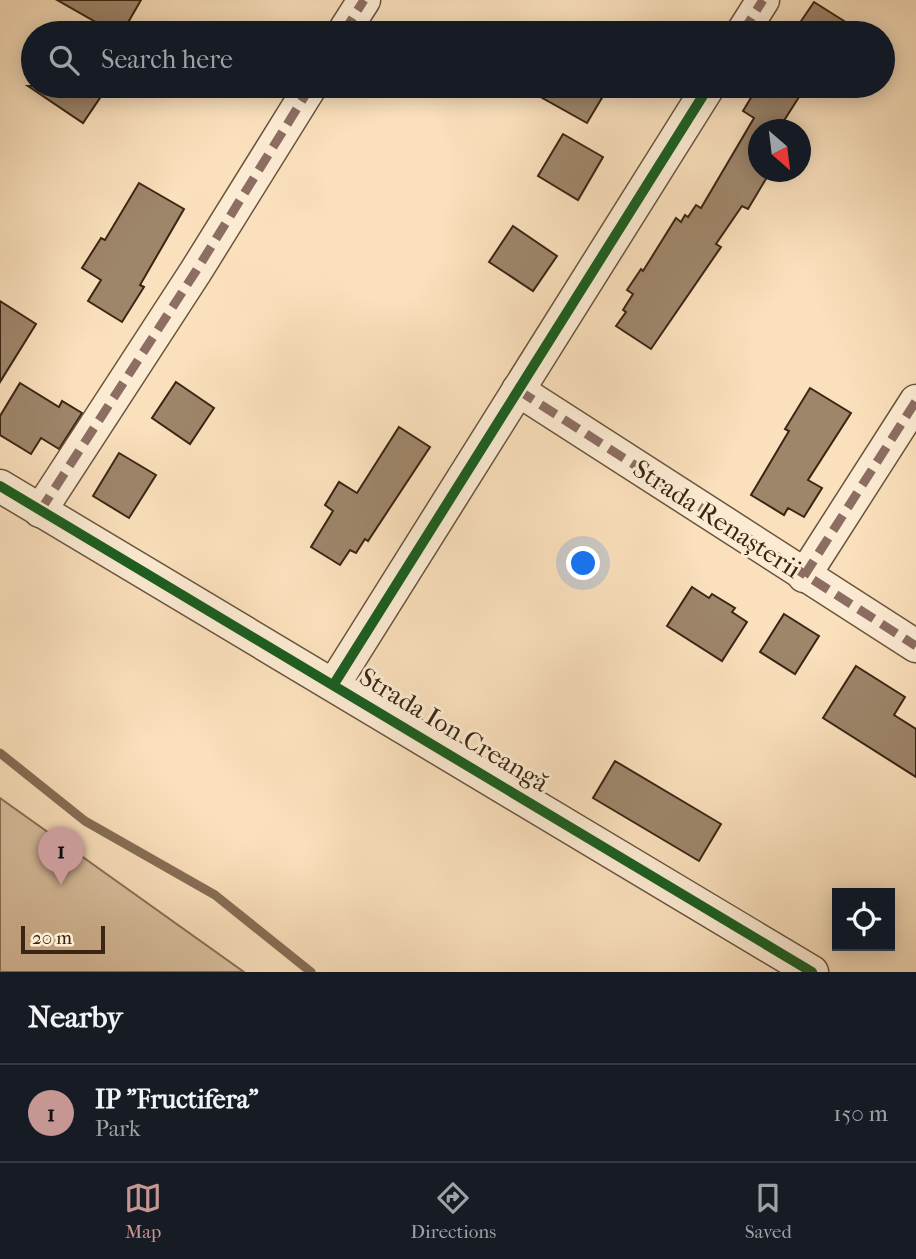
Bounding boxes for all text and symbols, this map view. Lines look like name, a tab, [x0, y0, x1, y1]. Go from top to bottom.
search box	[21, 21, 895, 98]
icon: search	[45, 41, 83, 79]
text: Search here	[101, 44, 233, 75]
north arrow	[748, 119, 811, 182]
street label: Strada Renașterii	[627, 453, 807, 585]
your location	[566, 546, 600, 580]
street label: Strada Ion Creangă	[354, 661, 555, 799]
pin: 1	[38, 827, 84, 885]
map controls	[832, 888, 895, 951]
button: locate	[832, 888, 895, 951]
scale bar	[21, 923, 105, 955]
text: 20 m	[32, 927, 72, 949]
text: Nearby	[28, 1000, 123, 1035]
text: IP "Fructifera"	[95, 1084, 259, 1115]
text: 1	[47, 1100, 55, 1127]
text: 150 m	[833, 1100, 888, 1127]
text: Park	[95, 1115, 141, 1142]
tab: Map	[124, 1179, 162, 1243]
tab: Directions	[411, 1179, 496, 1243]
tab: Saved	[745, 1179, 792, 1243]

